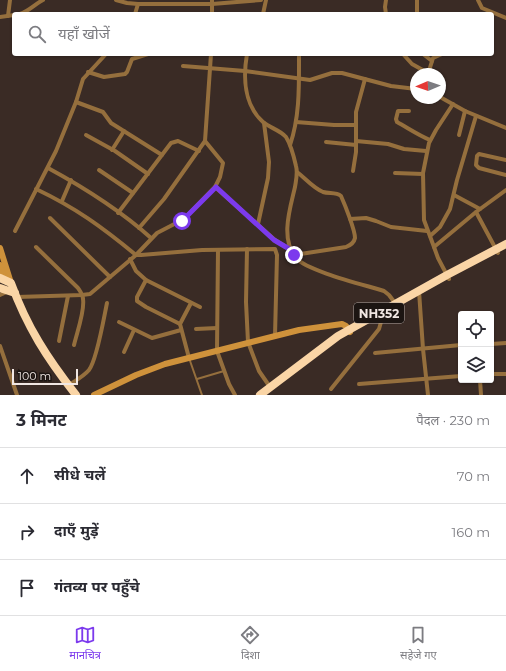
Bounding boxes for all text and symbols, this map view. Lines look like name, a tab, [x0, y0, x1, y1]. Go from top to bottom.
search box	[12, 12, 494, 56]
icon: search	[26, 23, 48, 45]
text: यहाँ खोजें	[58, 24, 110, 43]
north arrow	[410, 68, 446, 104]
route start	[173, 212, 191, 230]
route end	[285, 246, 303, 264]
road number: NH352	[354, 303, 404, 323]
map controls	[458, 311, 494, 383]
button: locate	[458, 311, 494, 347]
button: layers	[458, 347, 494, 383]
scale bar	[12, 367, 78, 386]
text: 100 m	[18, 369, 51, 383]
text: 3 मिनट	[16, 410, 67, 430]
text: पैदल · 230 m	[416, 412, 490, 428]
icon: ahead	[16, 465, 38, 487]
text: सीधे चलें	[54, 465, 106, 484]
text: 70 m	[457, 468, 490, 484]
icon: right	[16, 521, 38, 543]
text: दाएँ मुड़ें	[54, 521, 99, 540]
text: 160 m	[452, 524, 490, 540]
icon: arrive	[16, 577, 38, 599]
text: गंतव्य पर पहुँचे	[54, 577, 140, 596]
tab: मानचित्र	[69, 624, 101, 663]
tab: दिशा	[239, 624, 261, 663]
tab: सहेजे गए	[400, 624, 437, 663]

